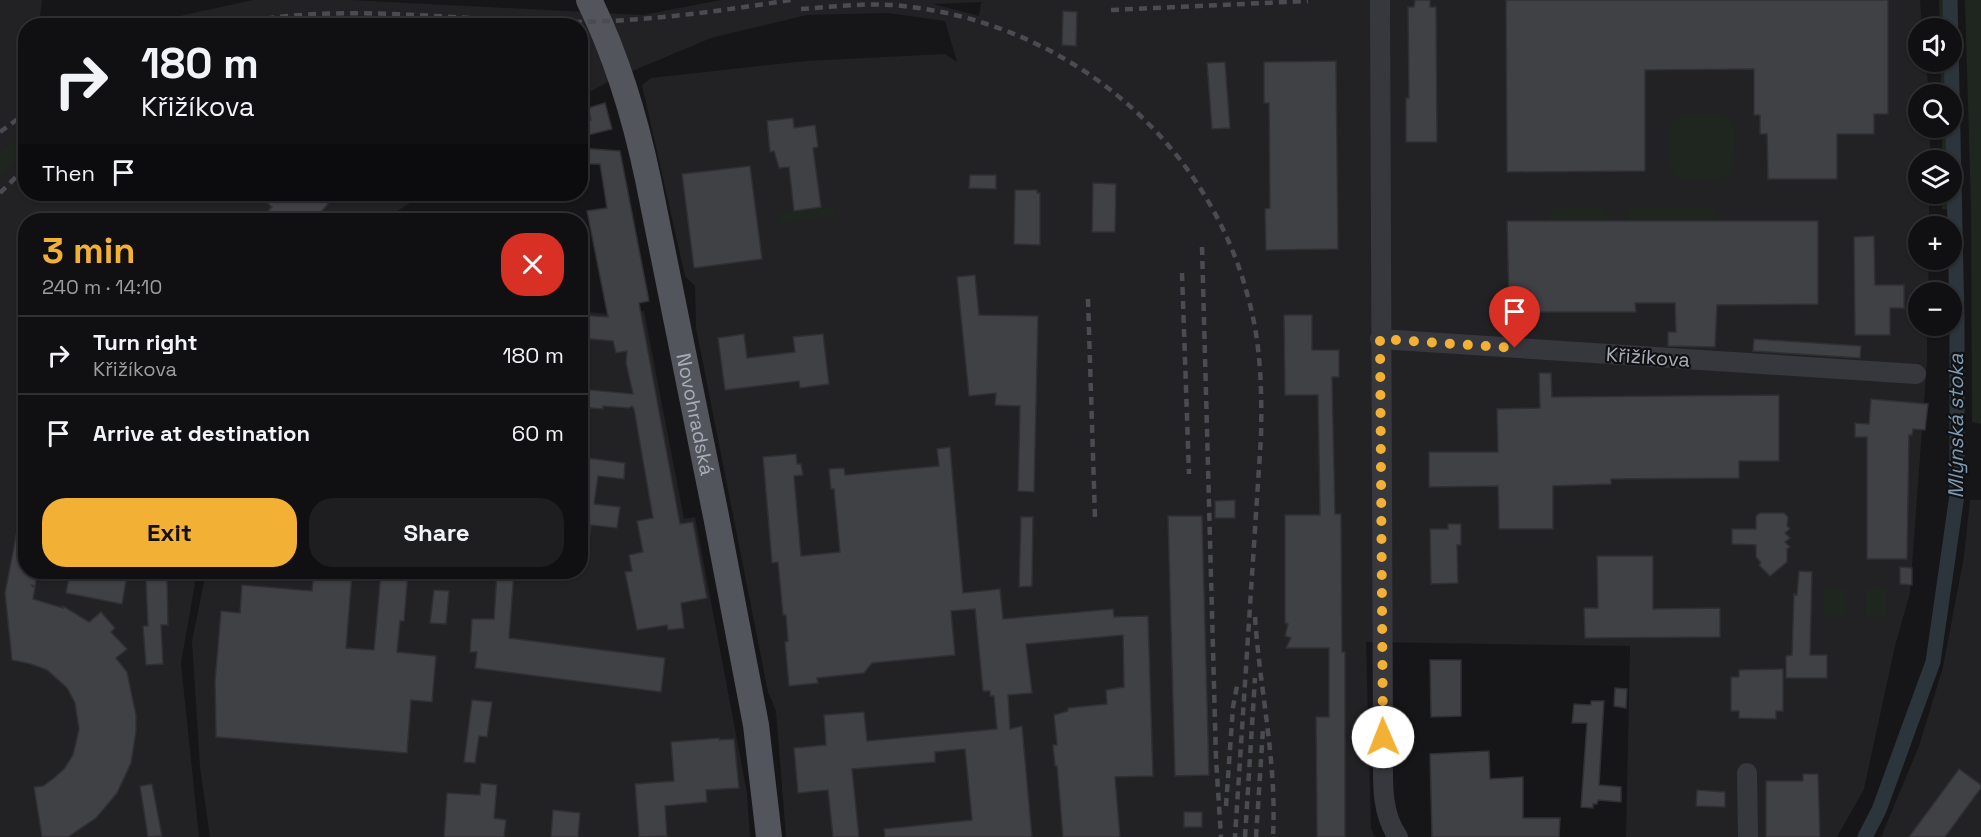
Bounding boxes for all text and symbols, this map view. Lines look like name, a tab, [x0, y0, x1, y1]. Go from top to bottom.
map controls	[1908, 18, 1962, 336]
button: sound	[1908, 18, 1962, 72]
text: 180 m	[141, 37, 259, 90]
icon: right	[42, 42, 120, 120]
button: search	[1908, 84, 1962, 138]
text: Křižíkova	[141, 89, 255, 124]
button: layers	[1908, 150, 1962, 204]
icon: arrive	[107, 156, 140, 189]
text: Then	[42, 159, 95, 187]
button: +	[1908, 216, 1962, 270]
text: 3 min	[42, 228, 136, 274]
button: close	[501, 233, 564, 296]
text: 240 m · 14:10	[42, 274, 162, 300]
button: −	[1908, 282, 1962, 336]
pin	[1489, 286, 1540, 348]
icon: arrive	[1498, 295, 1531, 328]
text: Turn right	[93, 328, 198, 356]
icon: right	[42, 339, 75, 372]
text: 180 m	[502, 341, 564, 369]
street label: Křižíkova	[1605, 341, 1691, 373]
street label: Novohradská	[670, 351, 721, 478]
water label: Mlýnská stoka	[1942, 353, 1969, 498]
text: Křižíkova	[93, 356, 177, 382]
icon: arrive	[42, 417, 75, 450]
text: Arrive at destination	[93, 419, 310, 447]
text: 60 m	[512, 419, 564, 447]
button: Exit	[42, 498, 297, 567]
button: Share	[309, 498, 564, 567]
position arrow	[1351, 705, 1415, 769]

